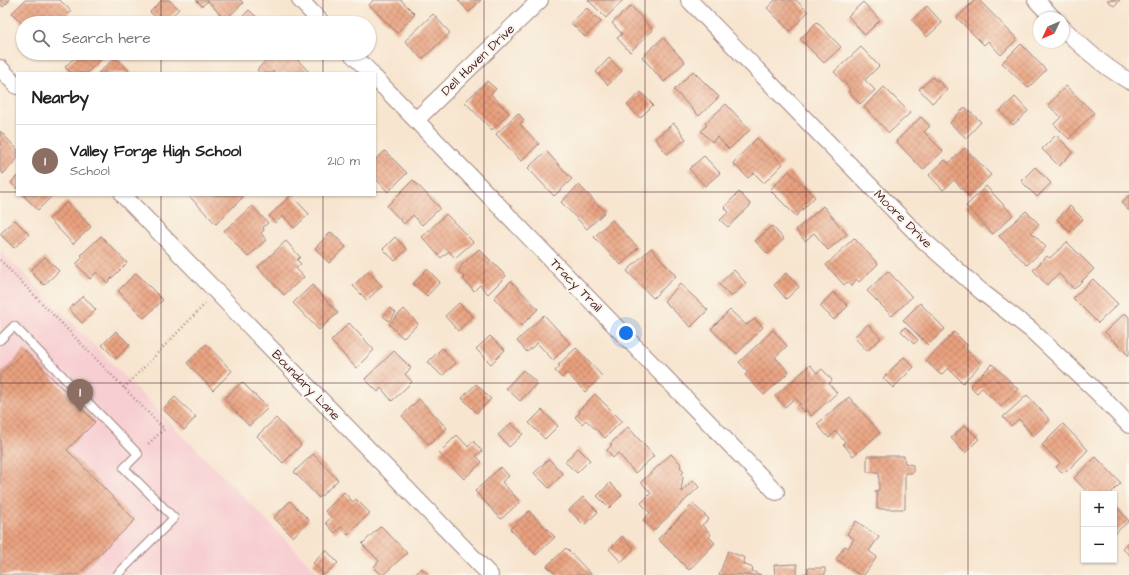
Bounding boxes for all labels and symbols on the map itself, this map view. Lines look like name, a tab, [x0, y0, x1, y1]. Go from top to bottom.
north arrow	[1033, 12, 1069, 48]
street label: Dell Haven Drive	[437, 20, 519, 100]
street label: Moore Drive	[870, 186, 936, 252]
street label: Tracy Trail	[545, 254, 606, 317]
your location	[616, 323, 636, 343]
street label: Boundary Lane	[267, 346, 344, 425]
pin: 1	[67, 379, 93, 412]

